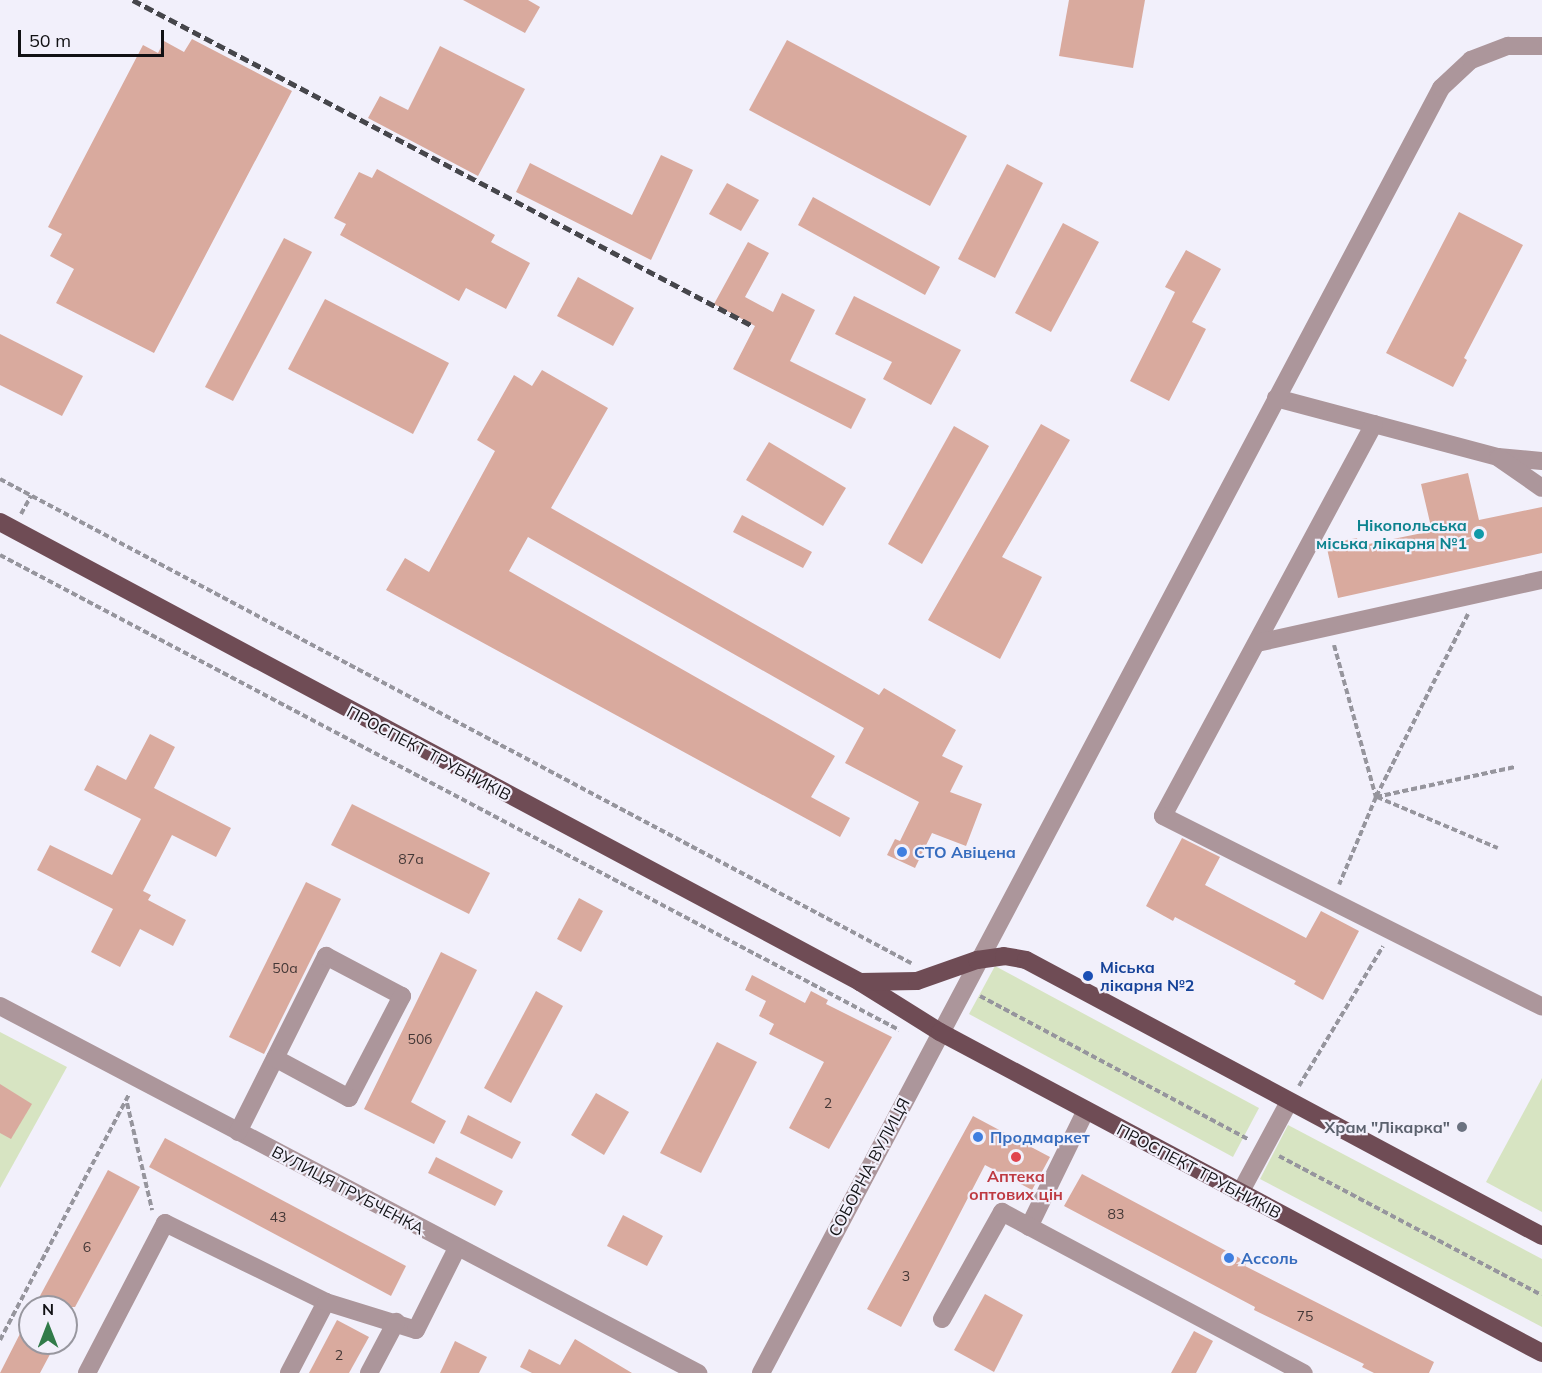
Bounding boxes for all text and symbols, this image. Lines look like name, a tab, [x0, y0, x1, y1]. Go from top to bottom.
scale bar	[21, 18, 166, 56]
text: 50 m	[29, 29, 71, 52]
place label: Нікопольська міська лікарня №1	[1316, 515, 1467, 553]
marker: Нікопольська міська лікарня №1	[1472, 527, 1486, 541]
street label: ПРОСПЕКТ ТРУБНИКІВ	[344, 702, 514, 804]
place label: СТО Авіцена	[914, 842, 1016, 862]
marker: СТО Авіцена	[895, 845, 909, 859]
house number: 87а	[398, 851, 424, 867]
place label: Міська лікарня №2	[1100, 957, 1194, 995]
house number: 50а	[272, 960, 298, 976]
marker: Міська лікарня №2	[1081, 969, 1095, 983]
house number: 50б	[408, 1031, 432, 1047]
house number: 2	[824, 1095, 832, 1111]
street label: СОБОРНА ВУЛИЦЯ	[824, 1095, 914, 1239]
place label: Храм "Лікарка"	[1325, 1117, 1450, 1137]
street label: ПРОСПЕКТ ТРУБНИКІВ	[1114, 1120, 1284, 1222]
marker: Храм "Лікарка"	[1455, 1120, 1469, 1134]
place label: Продмаркет	[990, 1127, 1090, 1147]
marker: Продмаркет	[971, 1130, 985, 1144]
street label: ВУЛИЦЯ ТРУБЧЕНКА	[269, 1142, 427, 1238]
marker: Аптека оптових цін	[1009, 1150, 1023, 1164]
place label: Аптека оптових цін	[969, 1166, 1063, 1204]
house number: 83	[1108, 1206, 1124, 1222]
house number: 43	[270, 1209, 286, 1225]
house number: 6	[83, 1239, 91, 1255]
place label: Ассоль	[1241, 1248, 1298, 1268]
marker: Ассоль	[1222, 1251, 1236, 1265]
house number: 3	[902, 1268, 910, 1284]
north arrow	[18, 1295, 78, 1355]
text: N	[42, 1299, 54, 1319]
house number: 75	[1297, 1308, 1313, 1324]
house number: 2	[335, 1347, 343, 1363]

